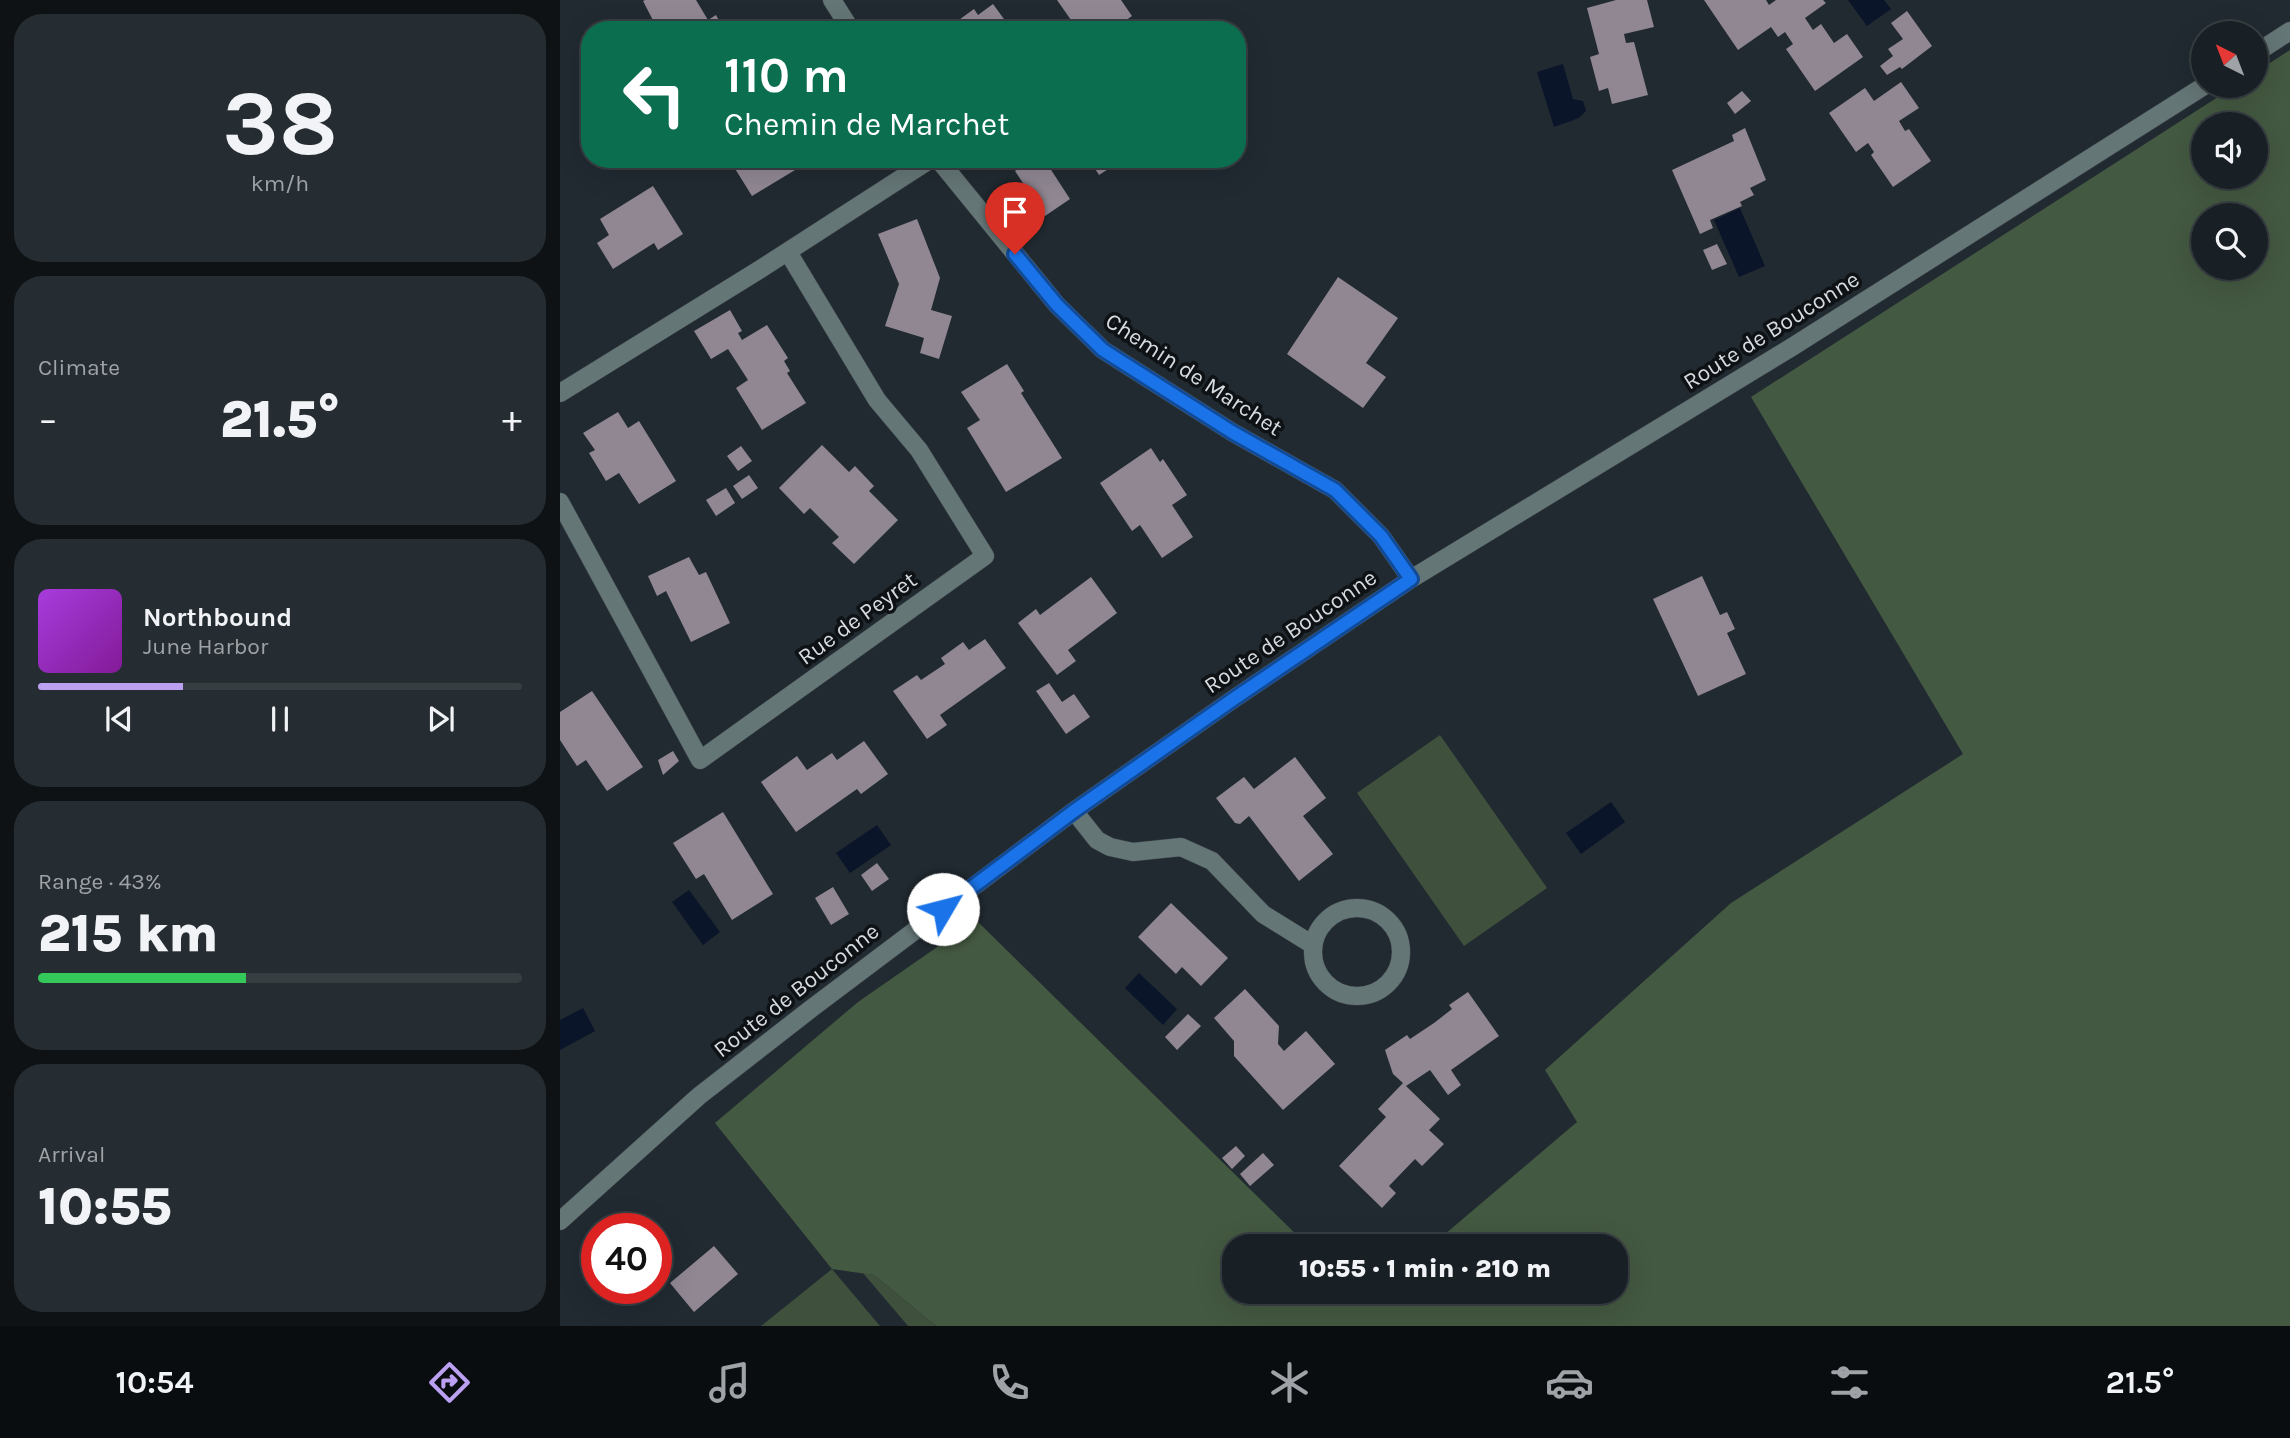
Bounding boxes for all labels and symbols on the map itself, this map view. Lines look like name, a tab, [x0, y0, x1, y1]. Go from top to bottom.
north arrow	[2191, 21, 2268, 98]
pin	[985, 182, 1045, 254]
street label: Route de Bouconne	[1678, 265, 1864, 395]
street label: Chemin de Marchet	[1100, 307, 1287, 442]
street label: Route de Bouconne	[1199, 564, 1382, 699]
street label: Rue de Peyret	[793, 566, 922, 671]
position arrow	[906, 872, 980, 946]
street label: Route de Bouconne	[708, 918, 884, 1063]
speed limit sign: 40	[581, 1213, 672, 1304]

